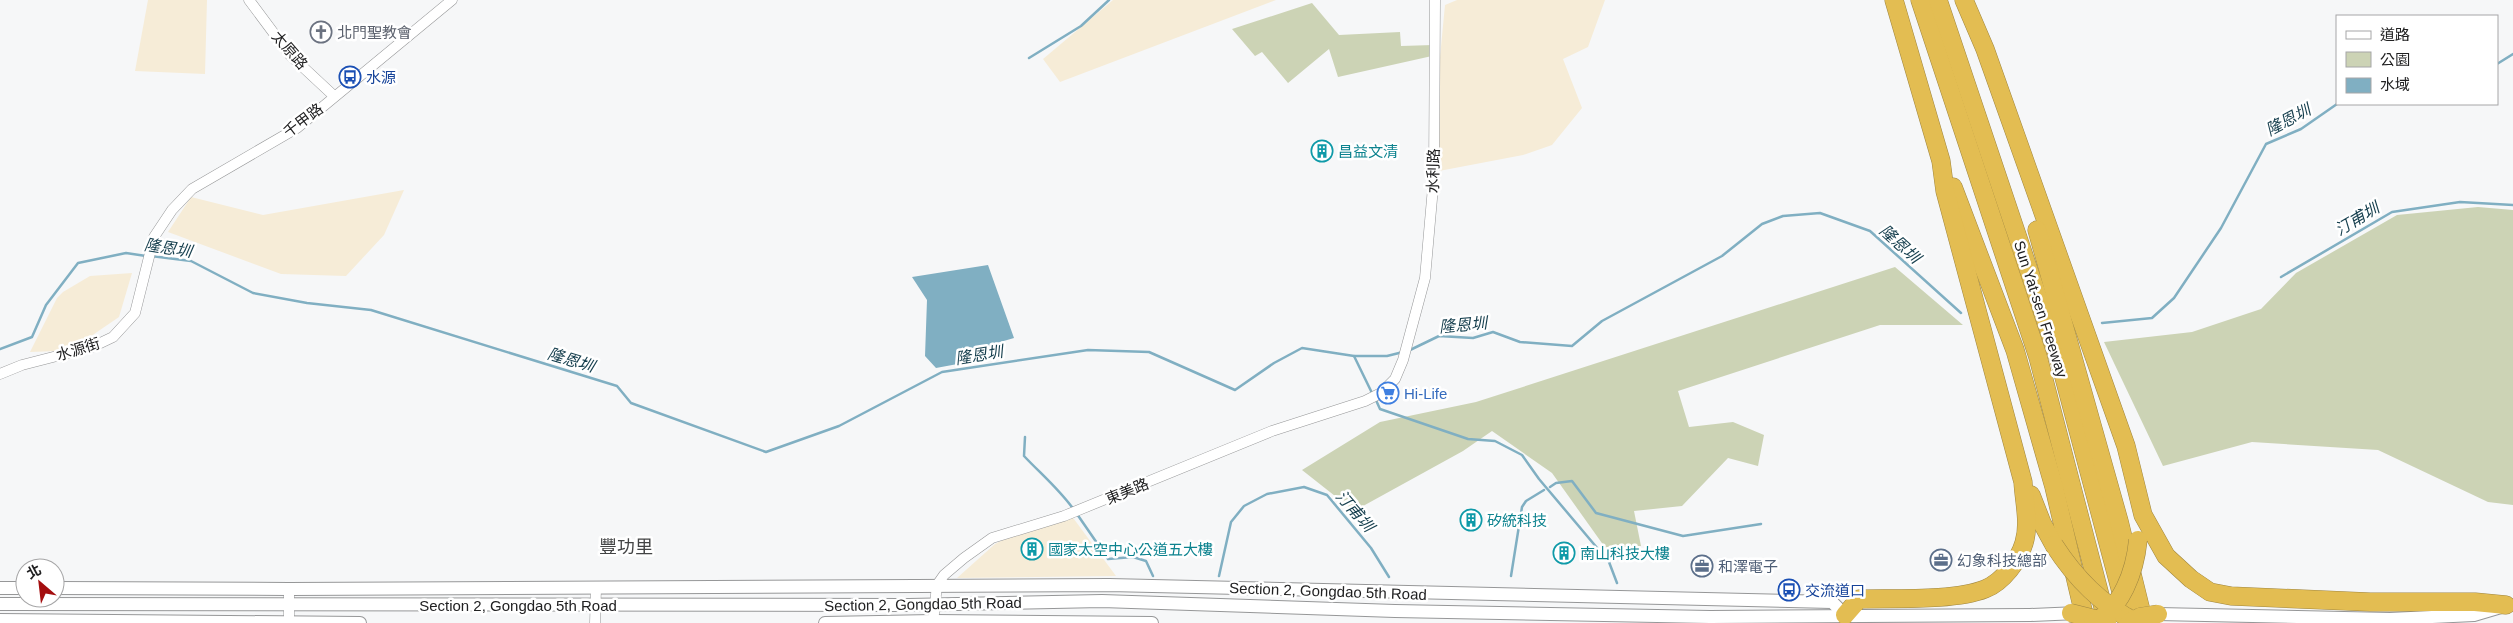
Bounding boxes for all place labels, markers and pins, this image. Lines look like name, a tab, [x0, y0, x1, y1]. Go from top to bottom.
church icon: 北門聖教會	[309, 20, 333, 44]
place label: 北門聖教會	[337, 24, 412, 41]
bus stop icon: 水源	[338, 65, 362, 89]
place label: 水源	[366, 69, 396, 86]
building icon: 昌益文清	[1310, 139, 1334, 163]
place label: 昌益文清	[1338, 143, 1398, 160]
supermarket icon: Hi-Life	[1376, 381, 1400, 405]
place label: Hi-Life	[1404, 385, 1447, 402]
building icon: 矽統科技	[1459, 508, 1483, 532]
place label: 矽統科技	[1487, 512, 1547, 529]
building icon: 國家太空中心公道五大樓	[1020, 537, 1044, 561]
place label: 國家太空中心公道五大樓	[1048, 541, 1213, 558]
building icon: 南山科技大樓	[1552, 541, 1576, 565]
place label: 南山科技大樓	[1580, 545, 1670, 562]
office icon: 幻象科技總部	[1929, 548, 1953, 572]
place label: 幻象科技總部	[1957, 552, 2047, 569]
office icon: 和澤電子	[1690, 554, 1714, 578]
place label: 和澤電子	[1718, 558, 1778, 575]
bus stop icon: 交流道口	[1777, 578, 1801, 602]
place label: 交流道口	[1805, 582, 1865, 599]

